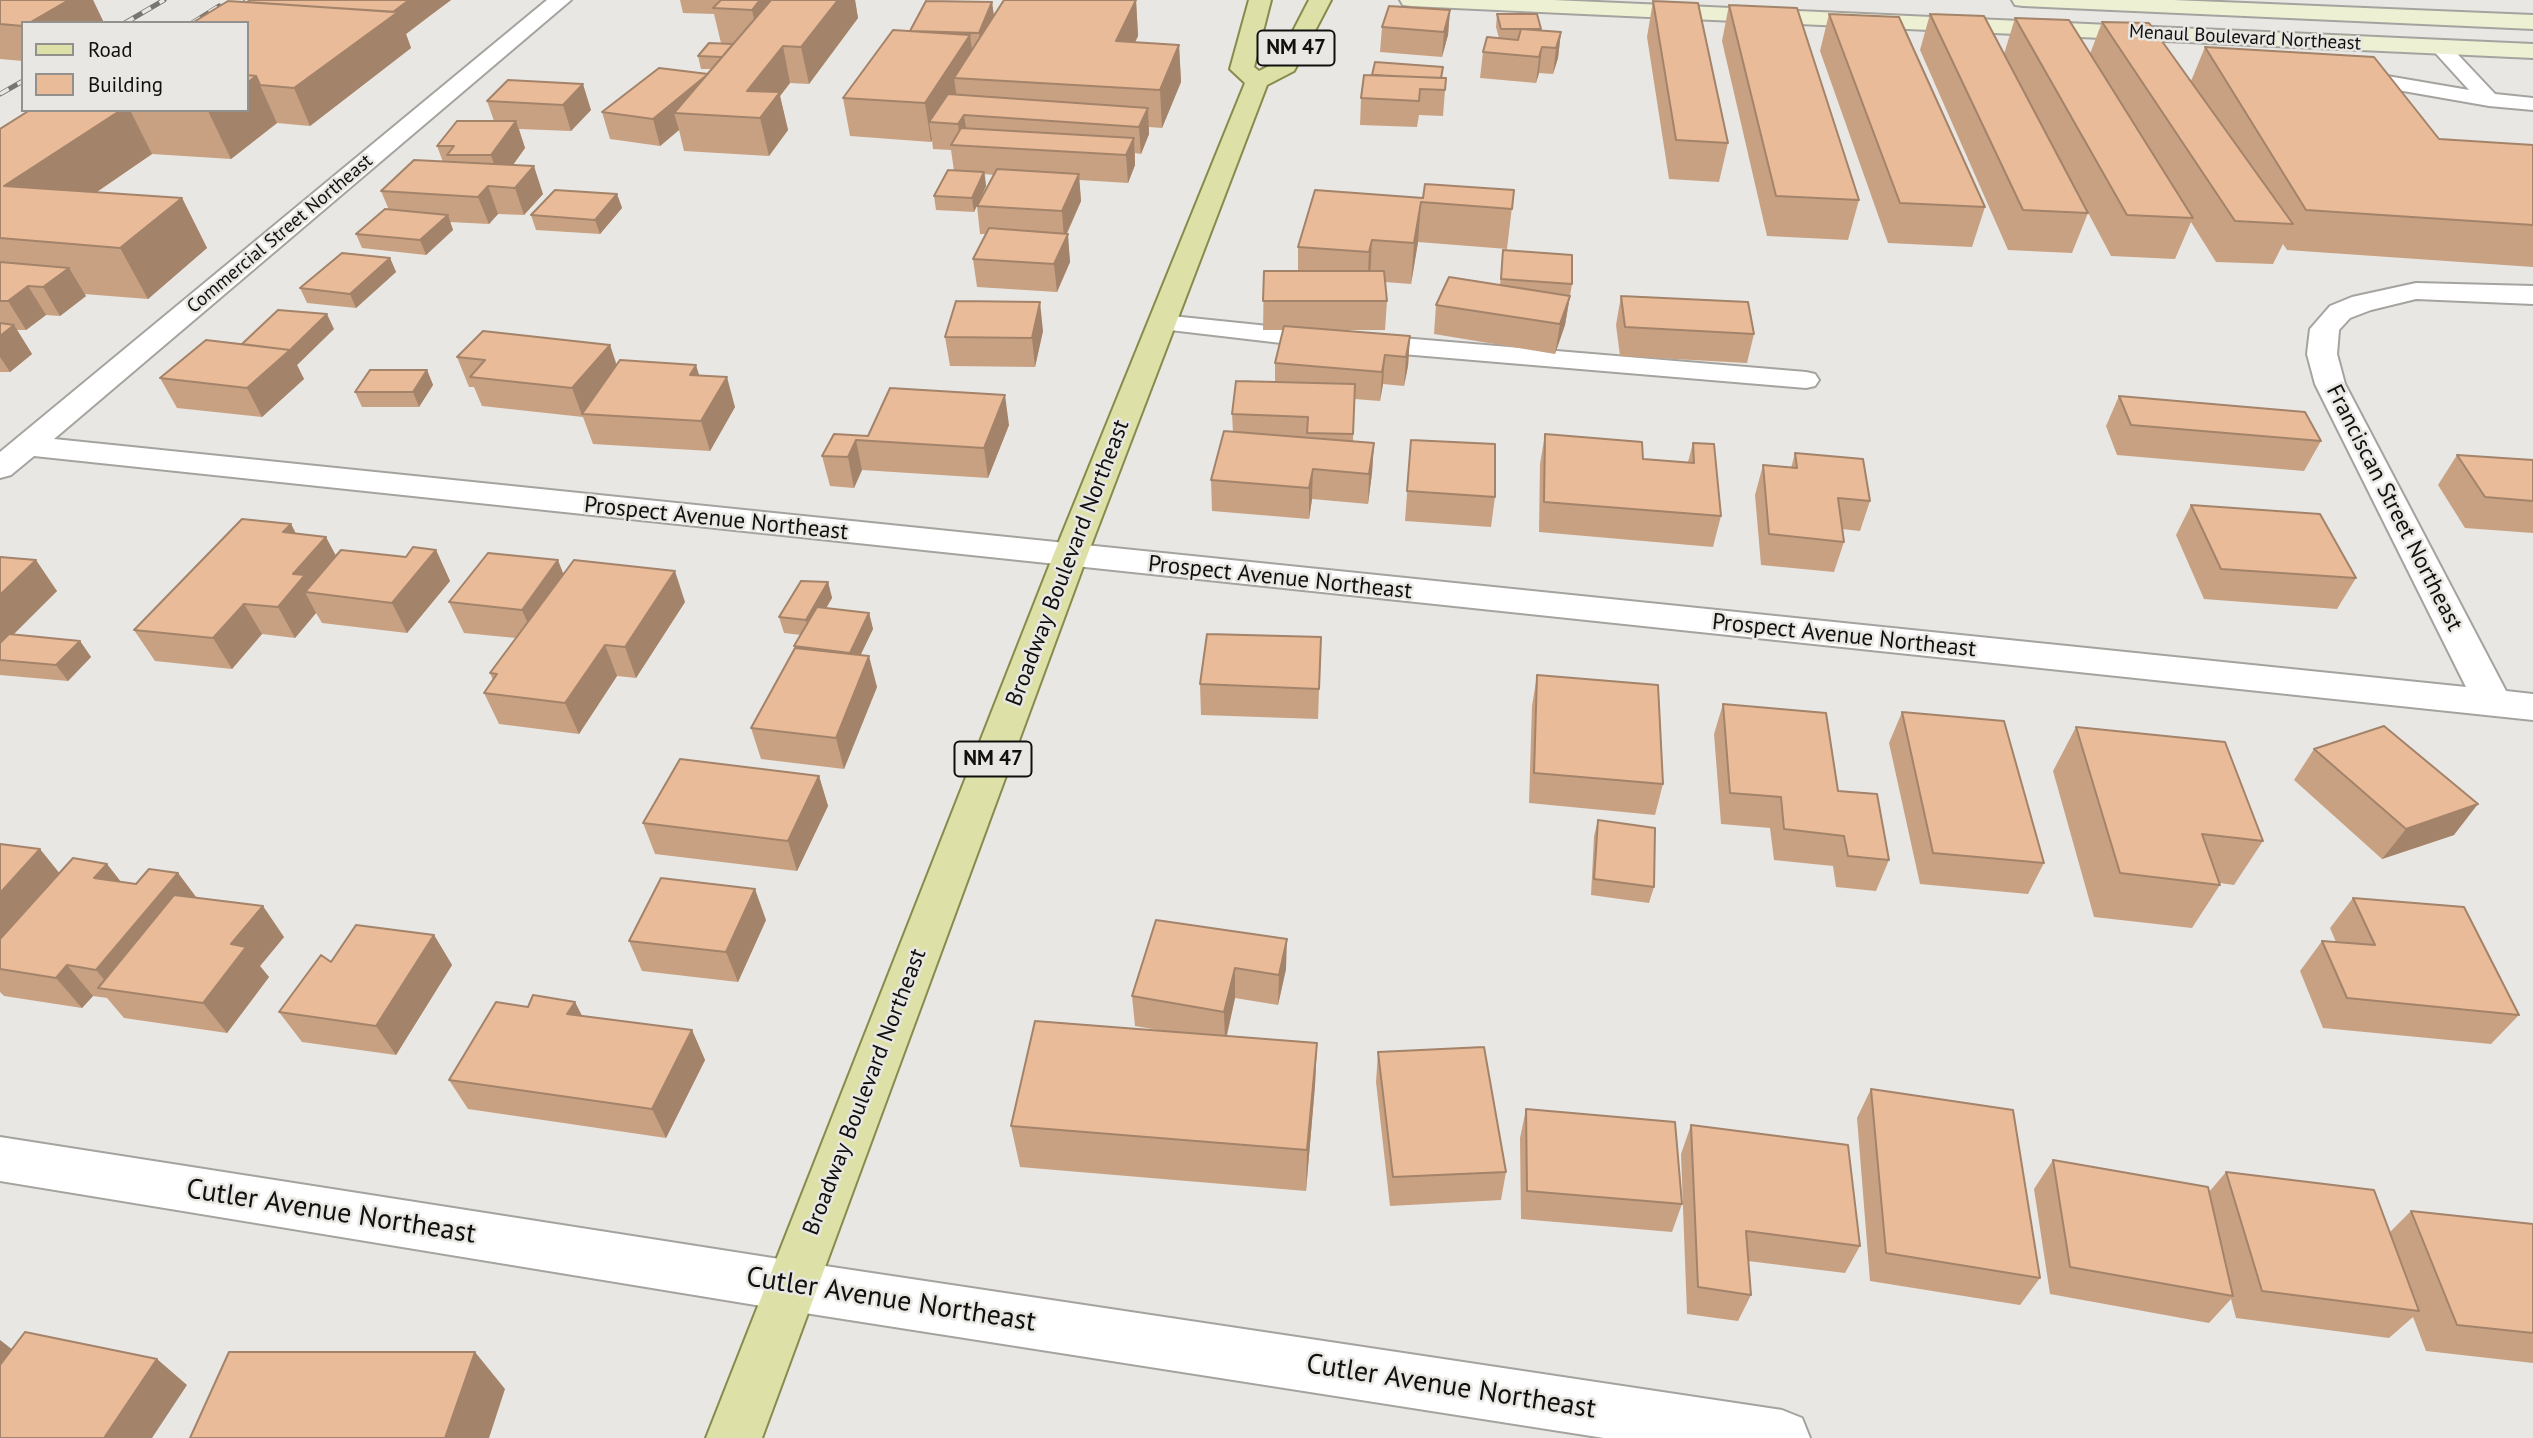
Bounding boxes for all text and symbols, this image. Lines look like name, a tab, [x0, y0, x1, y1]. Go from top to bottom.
legend	[21, 21, 248, 112]
street label: Menaul Boulevard Northeast	[2128, 21, 2362, 55]
road number: NM 47	[1258, 30, 1334, 66]
text: Road	[88, 36, 132, 63]
text: Building	[88, 71, 163, 98]
street label: Commercial Street Northeast	[183, 150, 377, 318]
street label: Franciscan Street Northeast	[2320, 380, 2468, 636]
street label: Broadway Boulevard Northeast	[1001, 416, 1135, 710]
street label: Prospect Avenue Northeast	[583, 491, 849, 547]
street label: Prospect Avenue Northeast	[1147, 550, 1413, 606]
street label: Prospect Avenue Northeast	[1711, 608, 1977, 664]
road number: NM 47	[954, 742, 1032, 776]
street label: Broadway Boulevard Northeast	[798, 945, 932, 1239]
street label: Cutler Avenue Northeast	[184, 1173, 478, 1251]
street label: Cutler Avenue Northeast	[744, 1261, 1038, 1339]
street label: Cutler Avenue Northeast	[1304, 1348, 1598, 1426]

